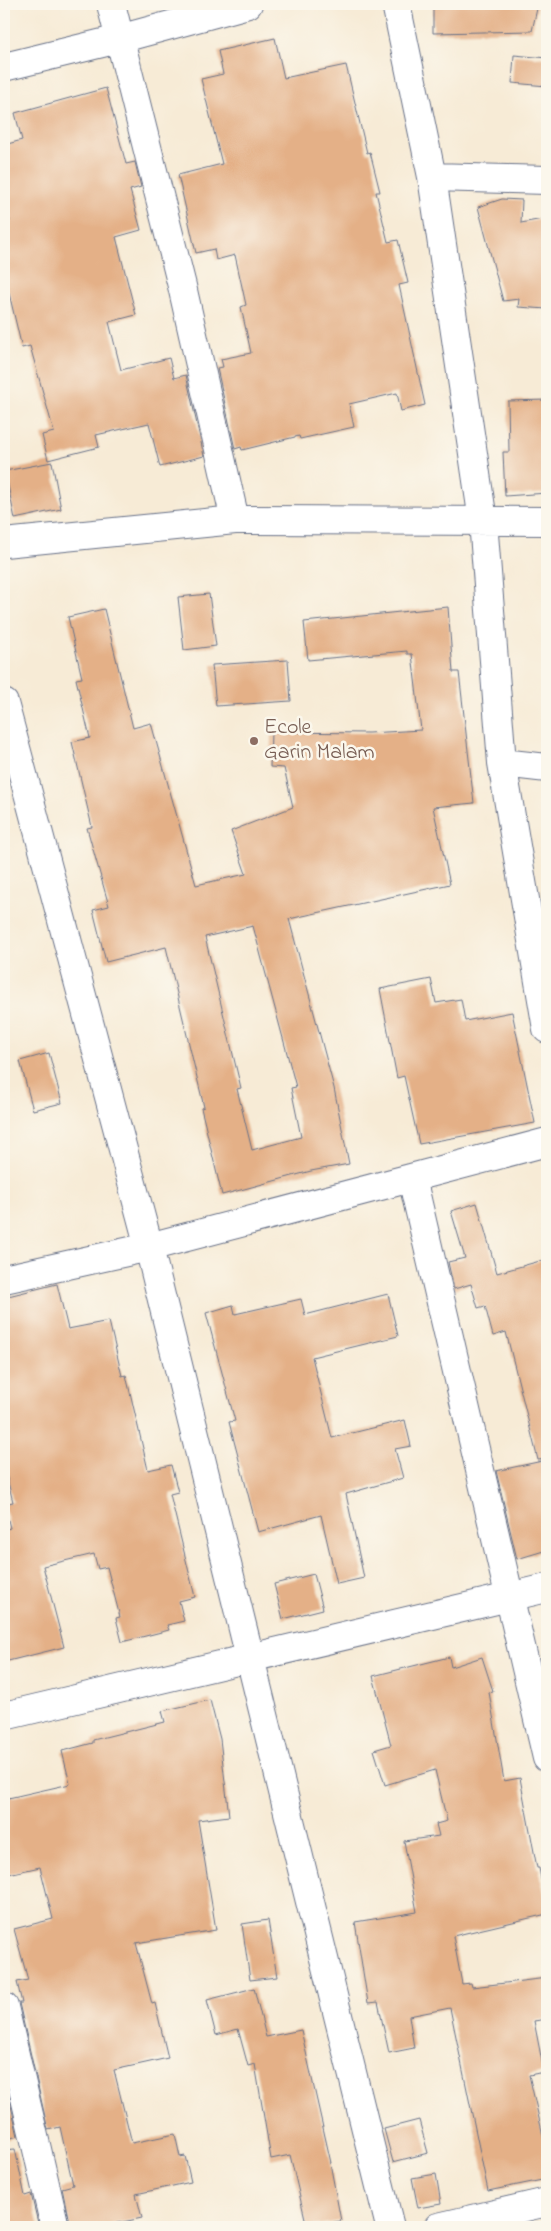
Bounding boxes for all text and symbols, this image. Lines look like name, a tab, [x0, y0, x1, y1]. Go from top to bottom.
place label: Ecole Garin Malam	[264, 712, 375, 769]
marker: Ecole Garin Malam	[248, 735, 260, 747]

